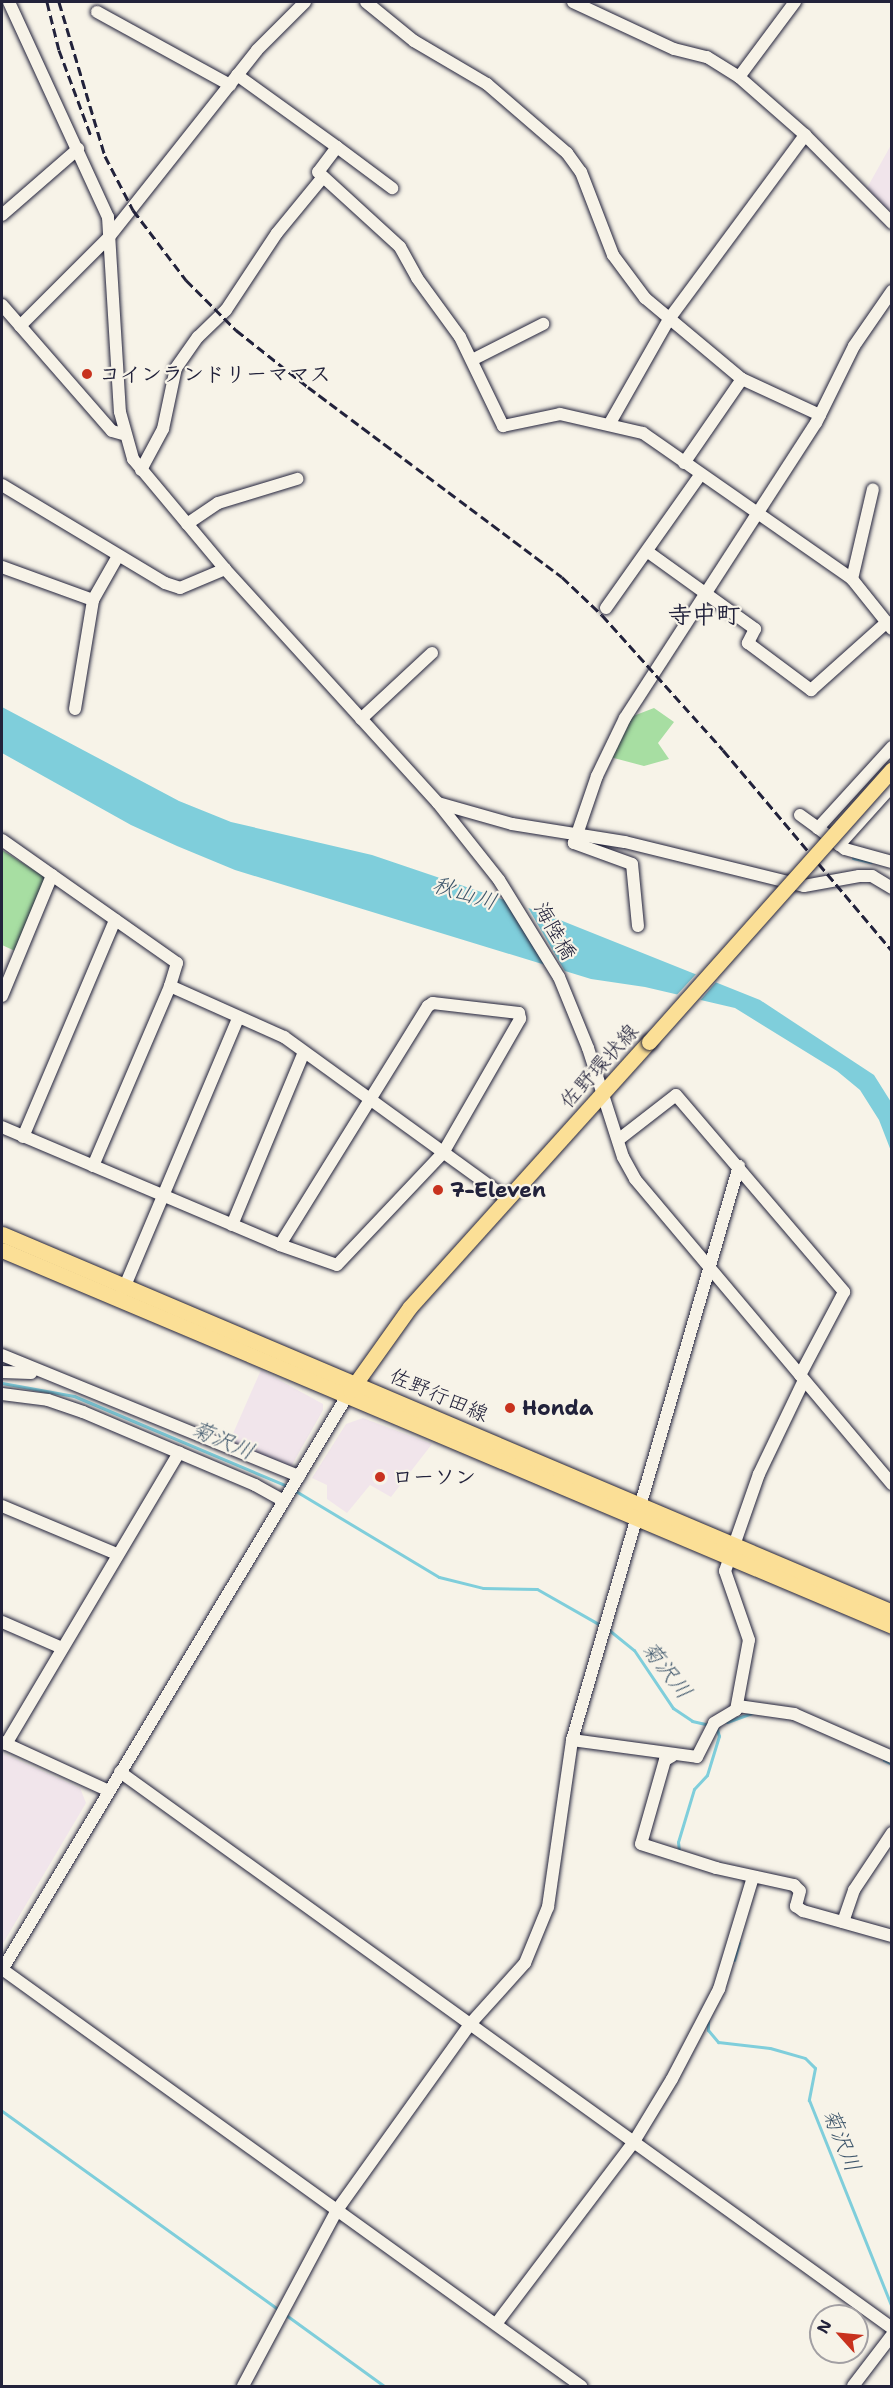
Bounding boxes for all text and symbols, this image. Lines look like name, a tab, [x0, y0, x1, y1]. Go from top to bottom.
place label: コインランドリーママス	[99, 361, 330, 387]
marker: コインランドリーママス	[80, 367, 94, 381]
district label: 寺中町	[668, 602, 740, 630]
water label: 秋山川	[430, 871, 500, 915]
street label: 海陸橋	[528, 897, 582, 965]
street label: 佐野環状線	[555, 1019, 643, 1113]
place label: 7-Eleven	[450, 1177, 546, 1203]
marker: 7-Eleven	[431, 1183, 445, 1197]
street label: 佐野行田線	[386, 1363, 492, 1427]
place label: Honda	[522, 1395, 593, 1421]
marker: Honda	[503, 1401, 517, 1415]
water label: 菊沢川	[187, 1415, 259, 1465]
place label: ローソン	[392, 1464, 476, 1490]
marker: ローソン	[373, 1470, 387, 1484]
water label: 菊沢川	[636, 1636, 698, 1704]
water label: 菊沢川	[817, 2104, 867, 2176]
north arrow	[809, 2304, 869, 2364]
text: N	[812, 2316, 837, 2337]

